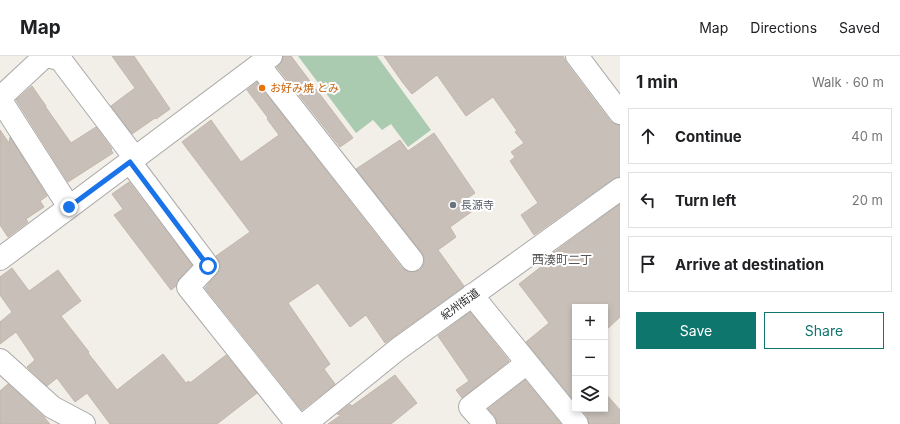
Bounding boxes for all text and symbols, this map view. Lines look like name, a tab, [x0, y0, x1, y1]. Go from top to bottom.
text: Map	[20, 16, 61, 39]
text: Map	[699, 19, 728, 36]
text: Directions	[750, 19, 817, 36]
text: Saved	[839, 19, 880, 36]
text: 1 min	[636, 72, 678, 92]
text: Walk · 60 m	[812, 74, 884, 90]
place label: お好み焼 とみ	[270, 81, 339, 95]
marker: お好み焼 とみ	[257, 83, 267, 93]
icon: ahead	[637, 125, 659, 147]
text: Continue	[675, 127, 742, 146]
text: 40 m	[851, 128, 883, 144]
icon: left	[637, 189, 659, 211]
text: Turn left	[675, 191, 736, 210]
text: 20 m	[852, 192, 883, 208]
route end	[60, 198, 78, 216]
place label: 長源寺	[461, 198, 494, 212]
marker: 長源寺	[448, 200, 458, 210]
district label: 西湊町二丁	[532, 252, 592, 267]
icon: arrive	[637, 253, 659, 275]
text: Arrive at destination	[675, 255, 824, 274]
route start	[199, 257, 217, 275]
street label: 紀州街道	[438, 285, 482, 323]
map controls	[572, 304, 608, 412]
button: +	[572, 304, 608, 340]
button: Save	[636, 312, 756, 349]
button: Share	[764, 312, 884, 349]
button: −	[572, 340, 608, 376]
button: layers	[572, 376, 608, 412]

